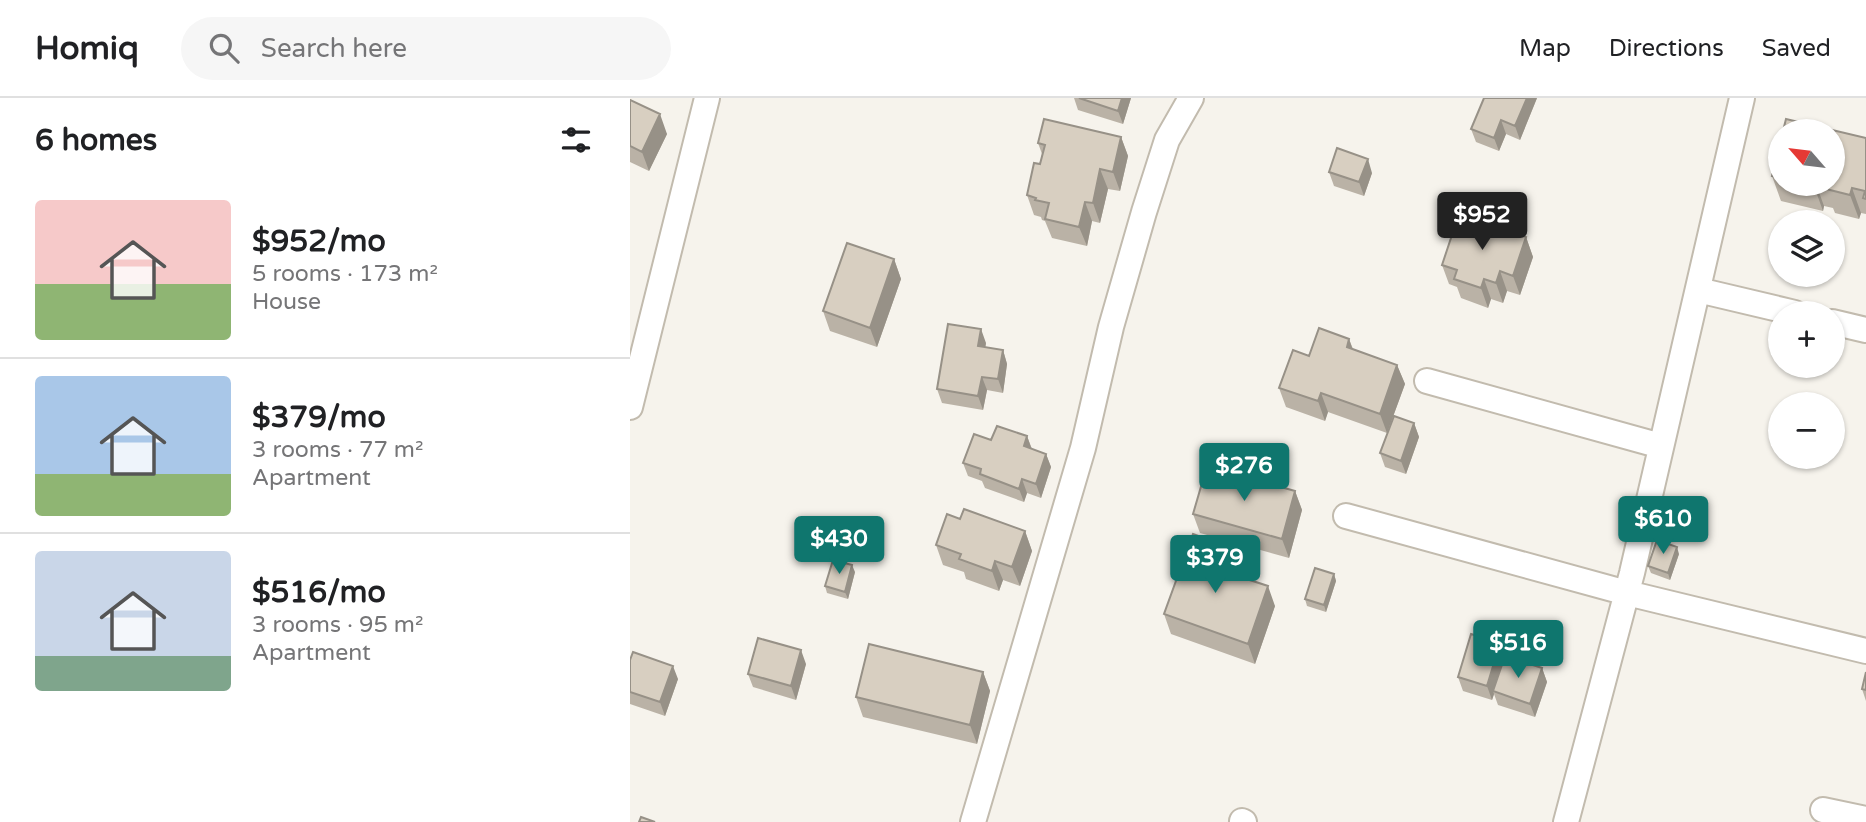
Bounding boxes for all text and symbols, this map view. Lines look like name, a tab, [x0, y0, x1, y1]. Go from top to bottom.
search box	[181, 17, 671, 80]
text: Homiq	[35, 29, 139, 68]
icon: search	[205, 29, 243, 67]
text: Search here	[261, 33, 407, 64]
text: Map	[1519, 34, 1571, 63]
text: Directions	[1609, 34, 1724, 63]
text: Saved	[1762, 34, 1831, 63]
north arrow	[1768, 119, 1844, 196]
map controls	[1768, 119, 1845, 469]
icon: filters	[557, 121, 595, 159]
text: 6 homes	[35, 122, 157, 159]
pin: $952	[1441, 192, 1523, 252]
text: $952	[1453, 201, 1511, 229]
button: layers	[1768, 210, 1845, 287]
text: $952/mo	[252, 223, 386, 260]
icon: home	[91, 228, 175, 312]
text: 5 rooms · 173 m²	[252, 260, 438, 288]
text: House	[252, 288, 321, 316]
button: +	[1768, 301, 1845, 378]
button: −	[1768, 392, 1845, 469]
text: $379/mo	[252, 399, 386, 436]
icon: home	[91, 404, 175, 488]
text: 3 rooms · 77 m²	[252, 436, 423, 464]
pin: $276	[1203, 444, 1285, 503]
text: $276	[1215, 452, 1273, 480]
text: Apartment	[252, 464, 371, 492]
pin: $610	[1622, 496, 1704, 556]
text: $610	[1634, 505, 1692, 533]
pin: $430	[798, 517, 880, 576]
text: $430	[810, 525, 868, 553]
pin: $379	[1174, 536, 1256, 595]
text: $379	[1186, 544, 1244, 572]
text: $516/mo	[252, 574, 386, 611]
icon: home	[91, 579, 175, 663]
text: 3 rooms · 95 m²	[252, 611, 423, 639]
pin: $516	[1477, 620, 1559, 680]
text: $516	[1489, 629, 1547, 657]
text: Apartment	[252, 639, 371, 667]

